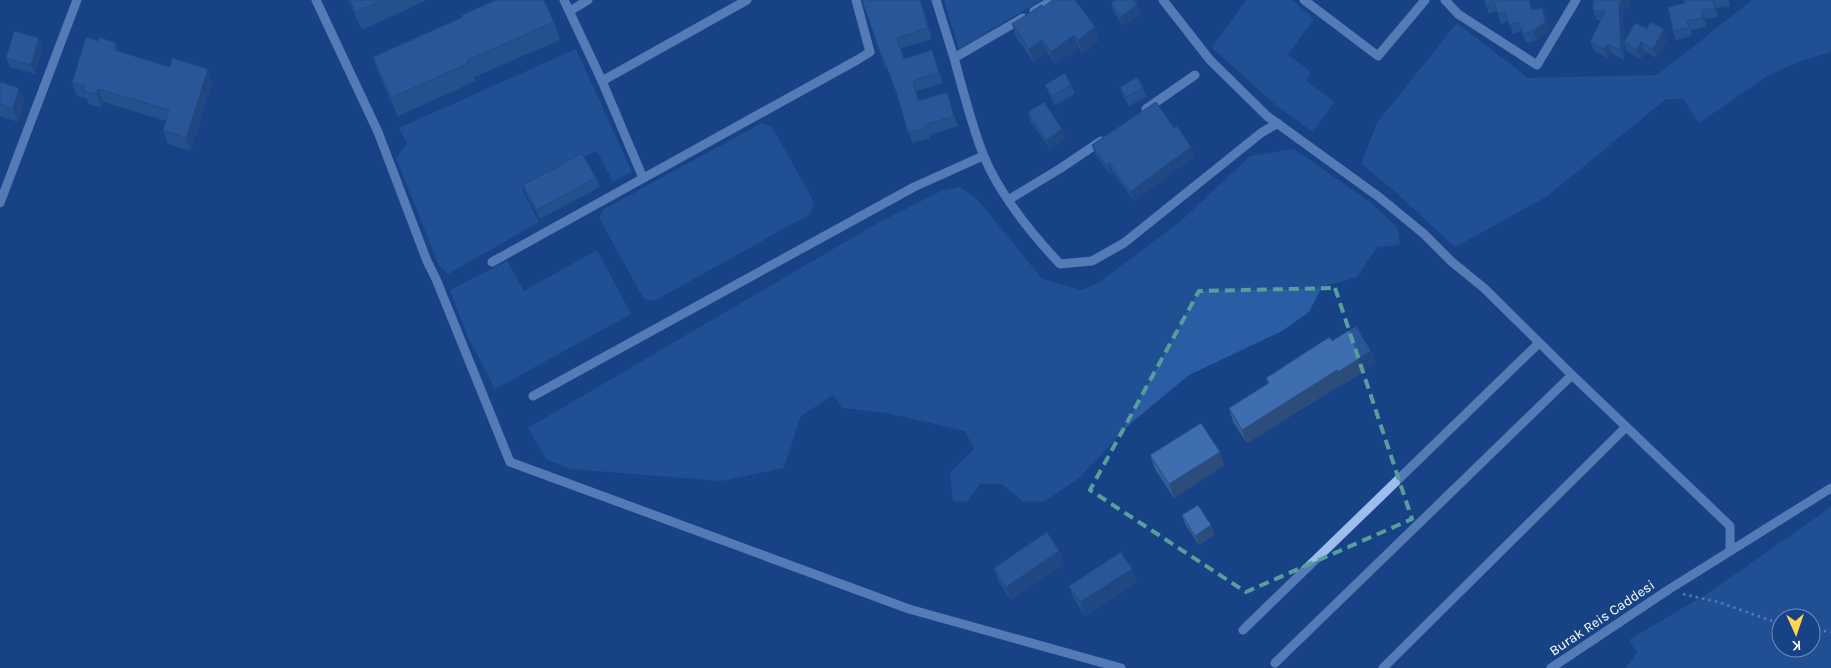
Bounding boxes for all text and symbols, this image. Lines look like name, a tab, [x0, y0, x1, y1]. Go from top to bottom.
street label: Burak Reis Caddesi	[1546, 576, 1658, 660]
north arrow	[1771, 608, 1821, 658]
text: K	[1791, 637, 1802, 654]

